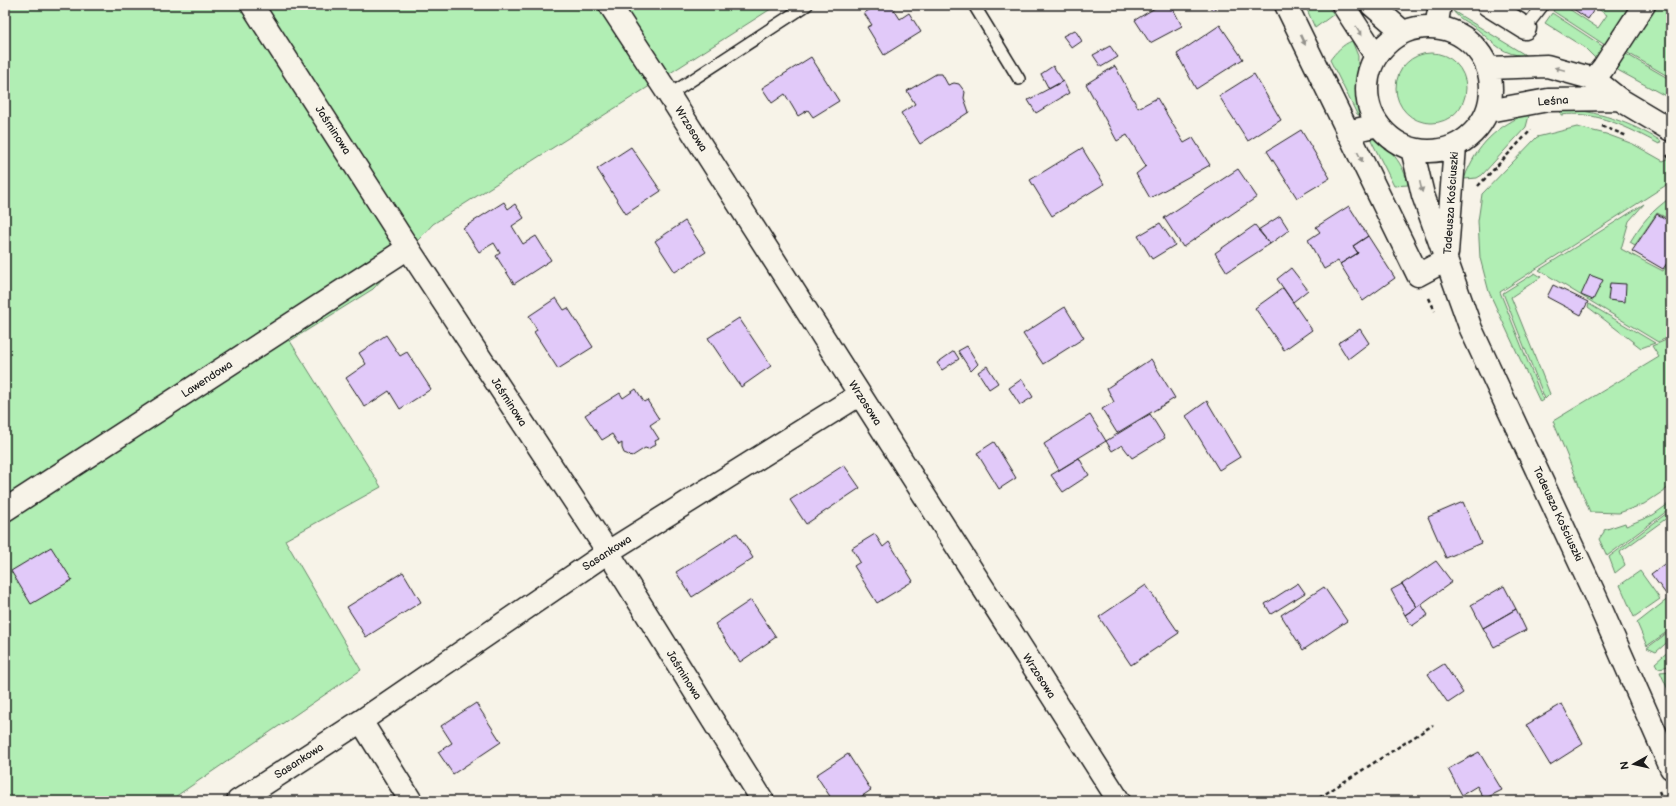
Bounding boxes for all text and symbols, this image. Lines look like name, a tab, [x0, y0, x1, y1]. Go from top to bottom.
one-way arrow	[1356, 25, 1363, 37]
one-way arrow	[1300, 35, 1306, 46]
one-way arrow	[1554, 66, 1566, 72]
street label: Leśna	[1537, 93, 1569, 109]
street label: Jaśminowa	[312, 103, 354, 157]
street label: Wrzosowa	[672, 104, 710, 154]
one-way arrow	[1357, 151, 1363, 163]
street label: Tadeusza Kościuszki	[1441, 151, 1461, 255]
one-way arrow	[1418, 181, 1424, 193]
street label: Lawendowa	[179, 358, 235, 400]
street label: Jaśminowa	[488, 375, 530, 429]
street label: Wrzosowa	[846, 378, 884, 428]
street label: Tadeusza Kościuszki	[1530, 465, 1586, 563]
street label: Sasankowa	[580, 532, 634, 574]
street label: Jaśminowa	[664, 648, 704, 702]
street label: Wrzosowa	[1020, 651, 1058, 701]
street label: Sasankowa	[272, 740, 326, 782]
north arrow	[1614, 744, 1654, 784]
text: N	[1618, 760, 1632, 770]

